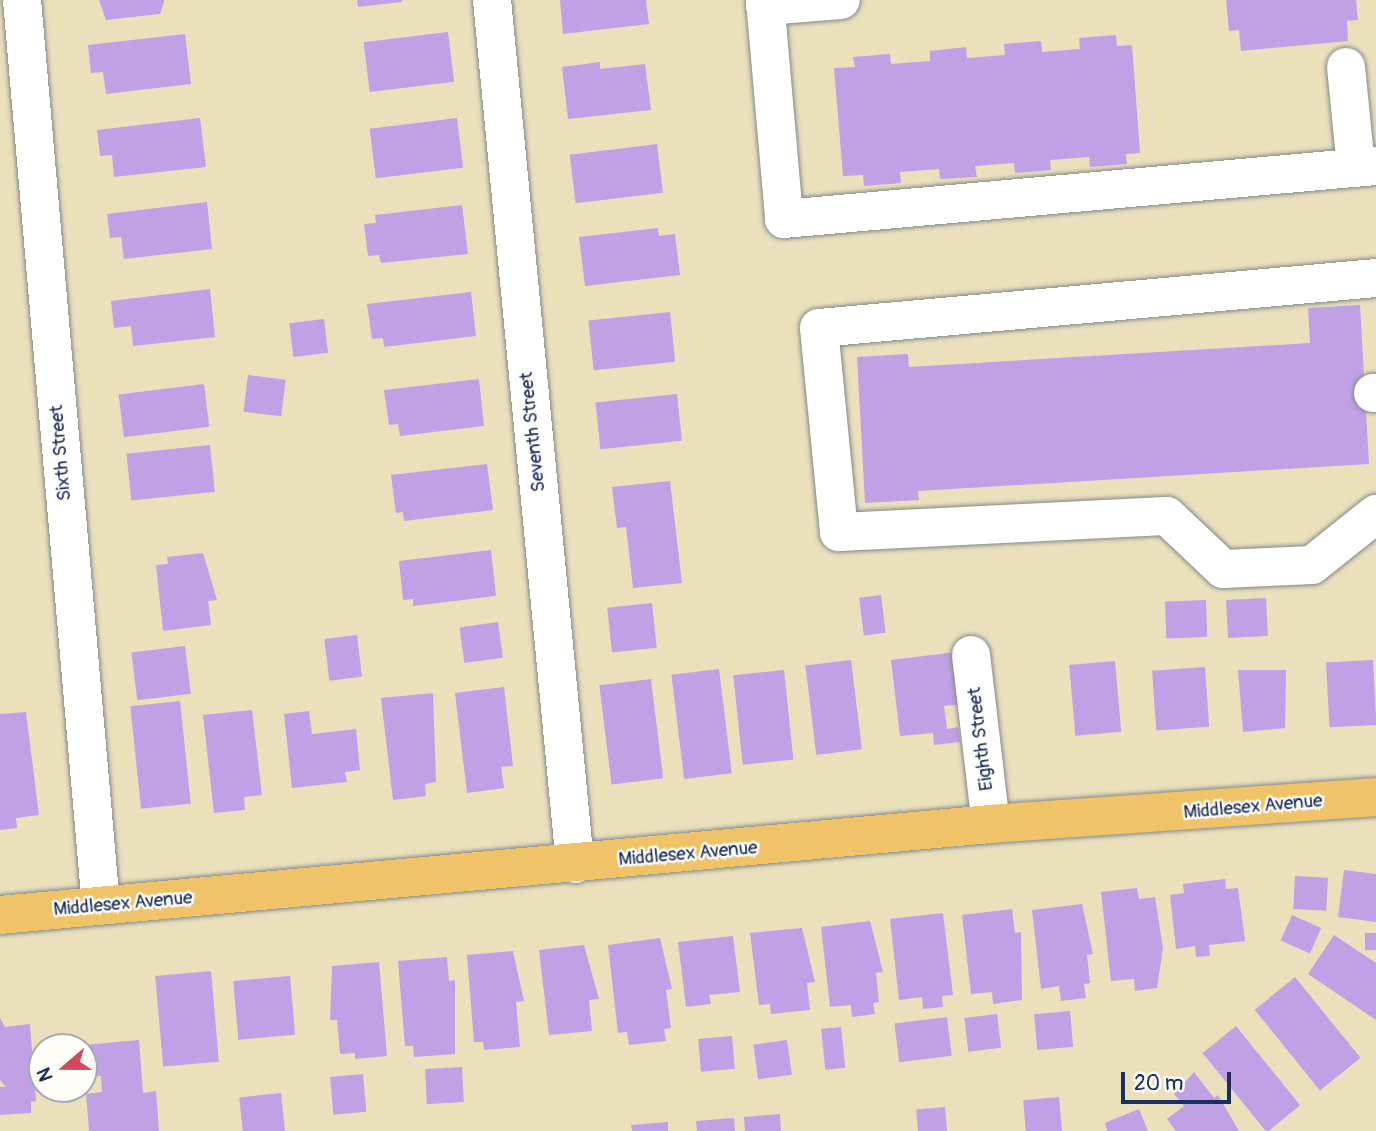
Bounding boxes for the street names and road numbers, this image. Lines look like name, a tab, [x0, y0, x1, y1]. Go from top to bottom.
street label: Seventh Street	[515, 371, 551, 493]
street label: Sixth Street	[45, 404, 77, 502]
street label: Eighth Street	[963, 686, 999, 792]
street label: Middlesex Avenue	[1183, 790, 1323, 824]
street label: Middlesex Avenue	[618, 837, 758, 871]
street label: Middlesex Avenue	[53, 887, 193, 921]

